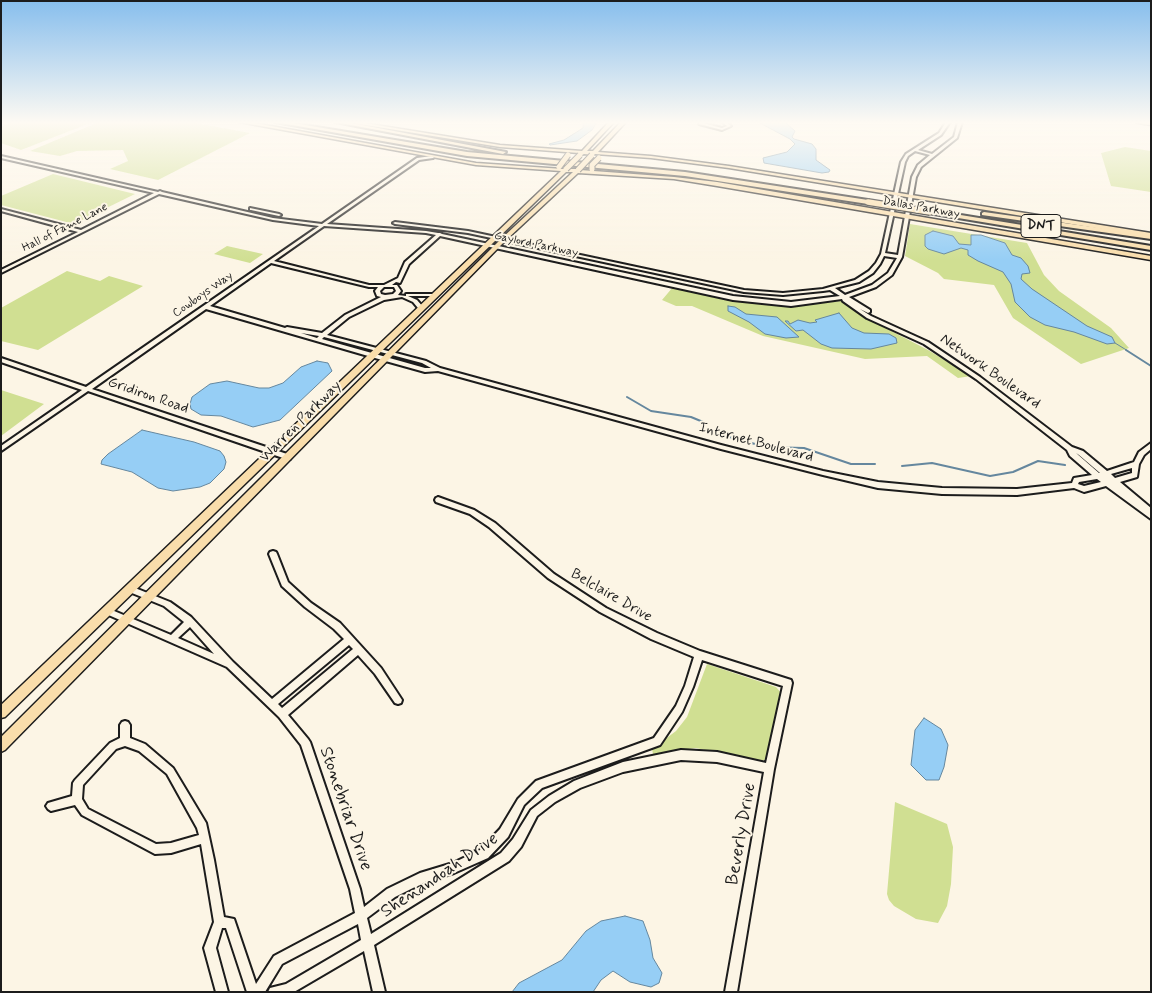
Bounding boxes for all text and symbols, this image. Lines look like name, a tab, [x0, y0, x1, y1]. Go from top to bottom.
street label: Dallas Parkway	[881, 194, 961, 222]
street label: Hall of Fame Lane	[20, 200, 110, 256]
road number: DNT	[1021, 215, 1061, 238]
street label: Gaylord Parkway	[493, 229, 579, 261]
street label: Cowboys Way	[170, 269, 236, 321]
street label: Network Boulevard	[936, 331, 1044, 413]
street label: Gridiron Road	[105, 374, 191, 418]
street label: Warren Parkway	[256, 377, 346, 467]
street label: Internet Boulevard	[697, 419, 815, 467]
street label: Belclaire Drive	[567, 565, 655, 627]
street label: Stonebriar Drive	[314, 744, 376, 874]
street label: Beverly Drive	[722, 781, 762, 887]
street label: Shenandoah Drive	[377, 829, 503, 923]

